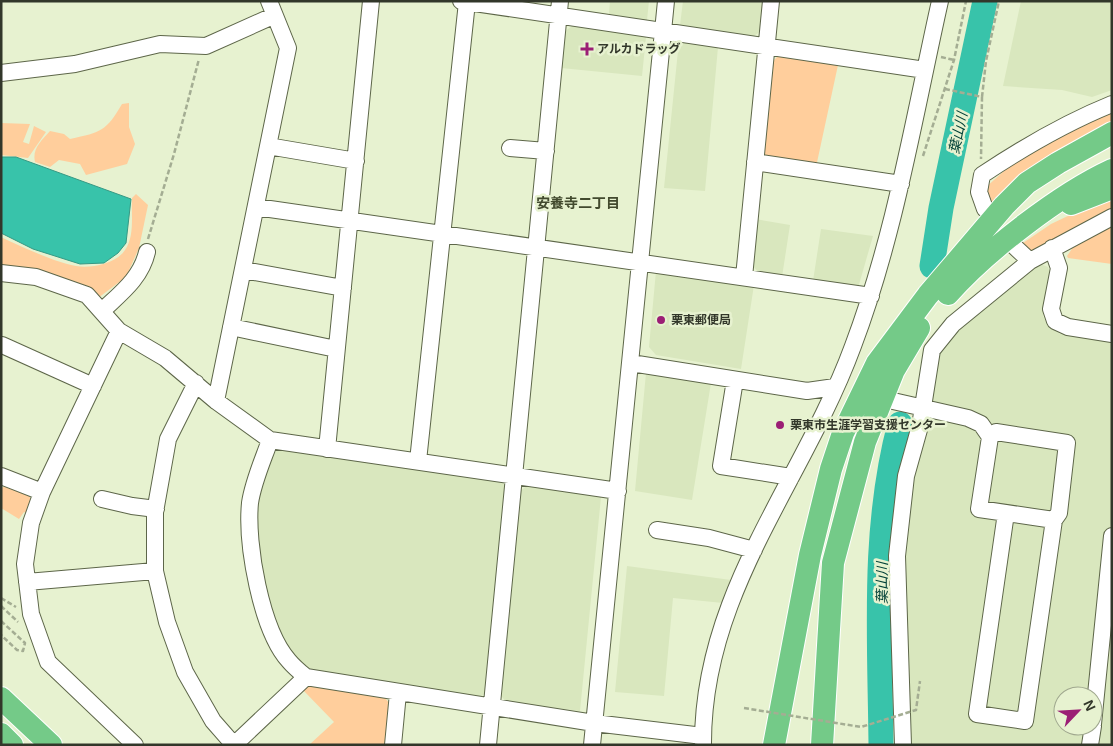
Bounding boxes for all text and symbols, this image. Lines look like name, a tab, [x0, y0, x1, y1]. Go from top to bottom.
place label: アルカドラッグ	[597, 42, 681, 56]
marker: アルカドラッグ	[581, 43, 593, 55]
water label: 葉山川	[946, 109, 971, 155]
district label: 安養寺二丁目	[536, 195, 620, 211]
place label: 栗東郵便局	[671, 313, 731, 327]
marker: 栗東郵便局	[655, 314, 667, 326]
place label: 栗東市生涯学習支援センター	[790, 418, 946, 432]
marker: 栗東市生涯学習支援センター	[774, 419, 786, 431]
water label: 葉山川	[874, 560, 890, 604]
north arrow	[1053, 686, 1103, 736]
text: N	[1080, 698, 1099, 713]

